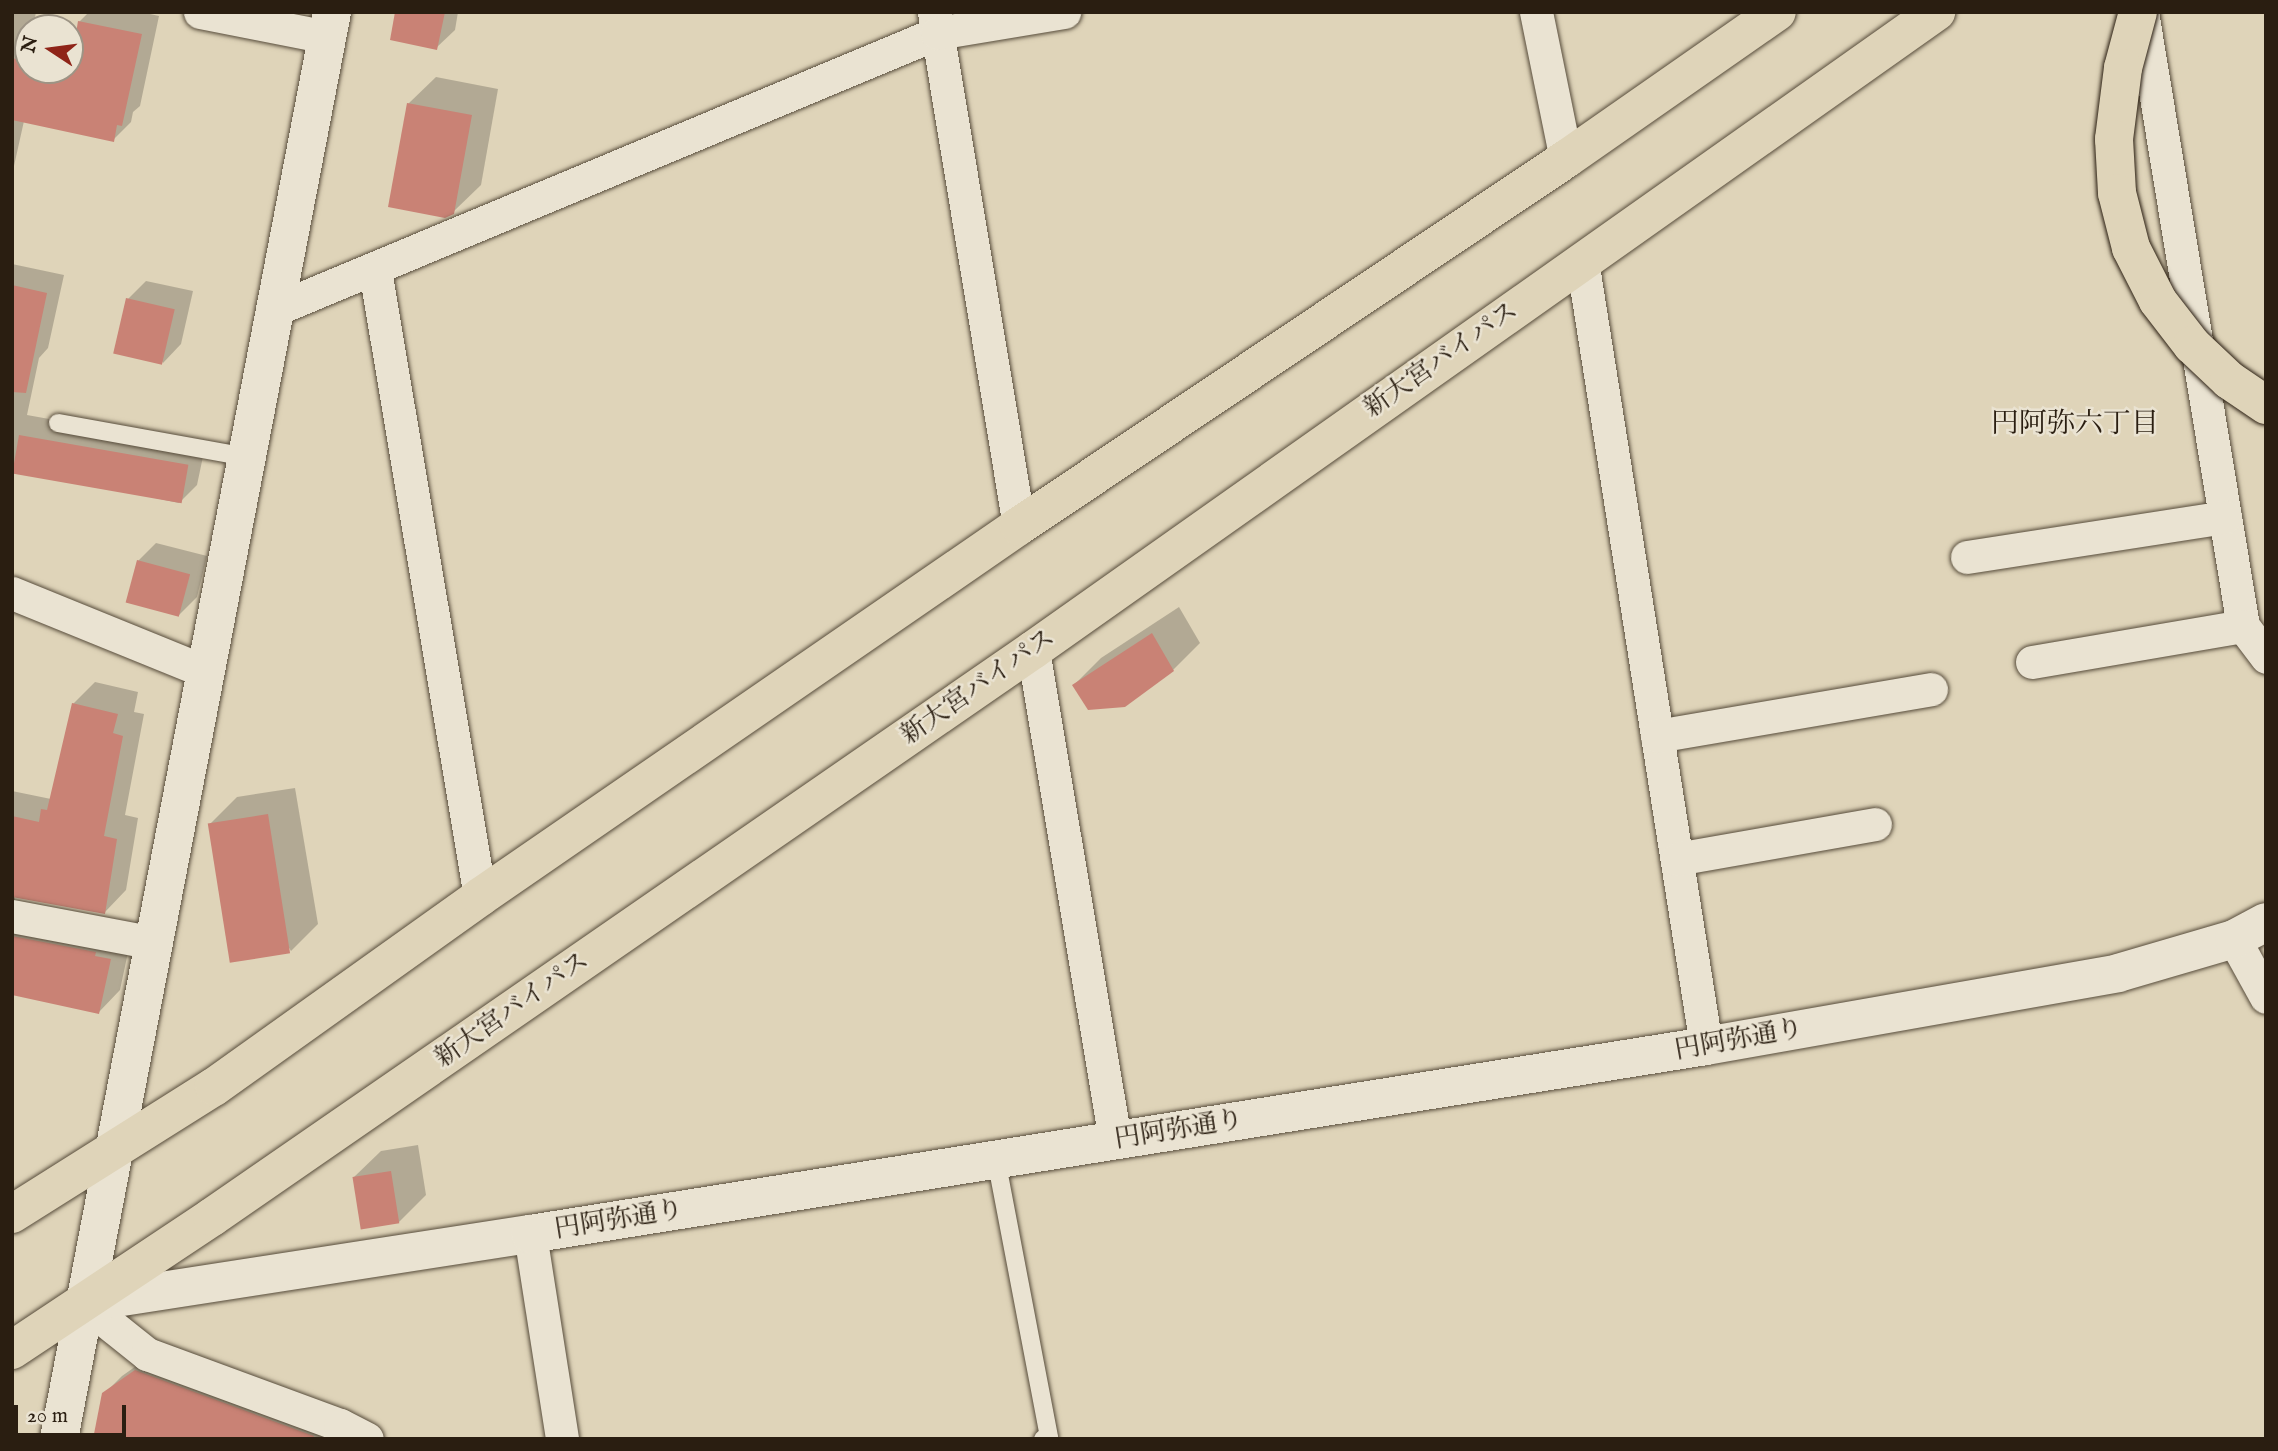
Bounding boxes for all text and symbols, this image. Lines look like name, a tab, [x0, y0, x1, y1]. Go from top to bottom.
north arrow	[14, 14, 84, 84]
text: N	[17, 34, 44, 55]
street label: 新大宮バイパス	[1358, 295, 1524, 425]
district label: 円阿弥六丁目	[1991, 408, 2159, 442]
street label: 新大宮バイパス	[895, 622, 1061, 752]
street label: 新大宮バイパス	[429, 945, 595, 1075]
street label: 円阿弥通り	[1672, 1013, 1806, 1067]
street label: 円阿弥通り	[1112, 1104, 1246, 1156]
street label: 円阿弥通り	[552, 1194, 686, 1246]
scale bar	[18, 1392, 130, 1436]
text: 20 m	[27, 1403, 68, 1430]

